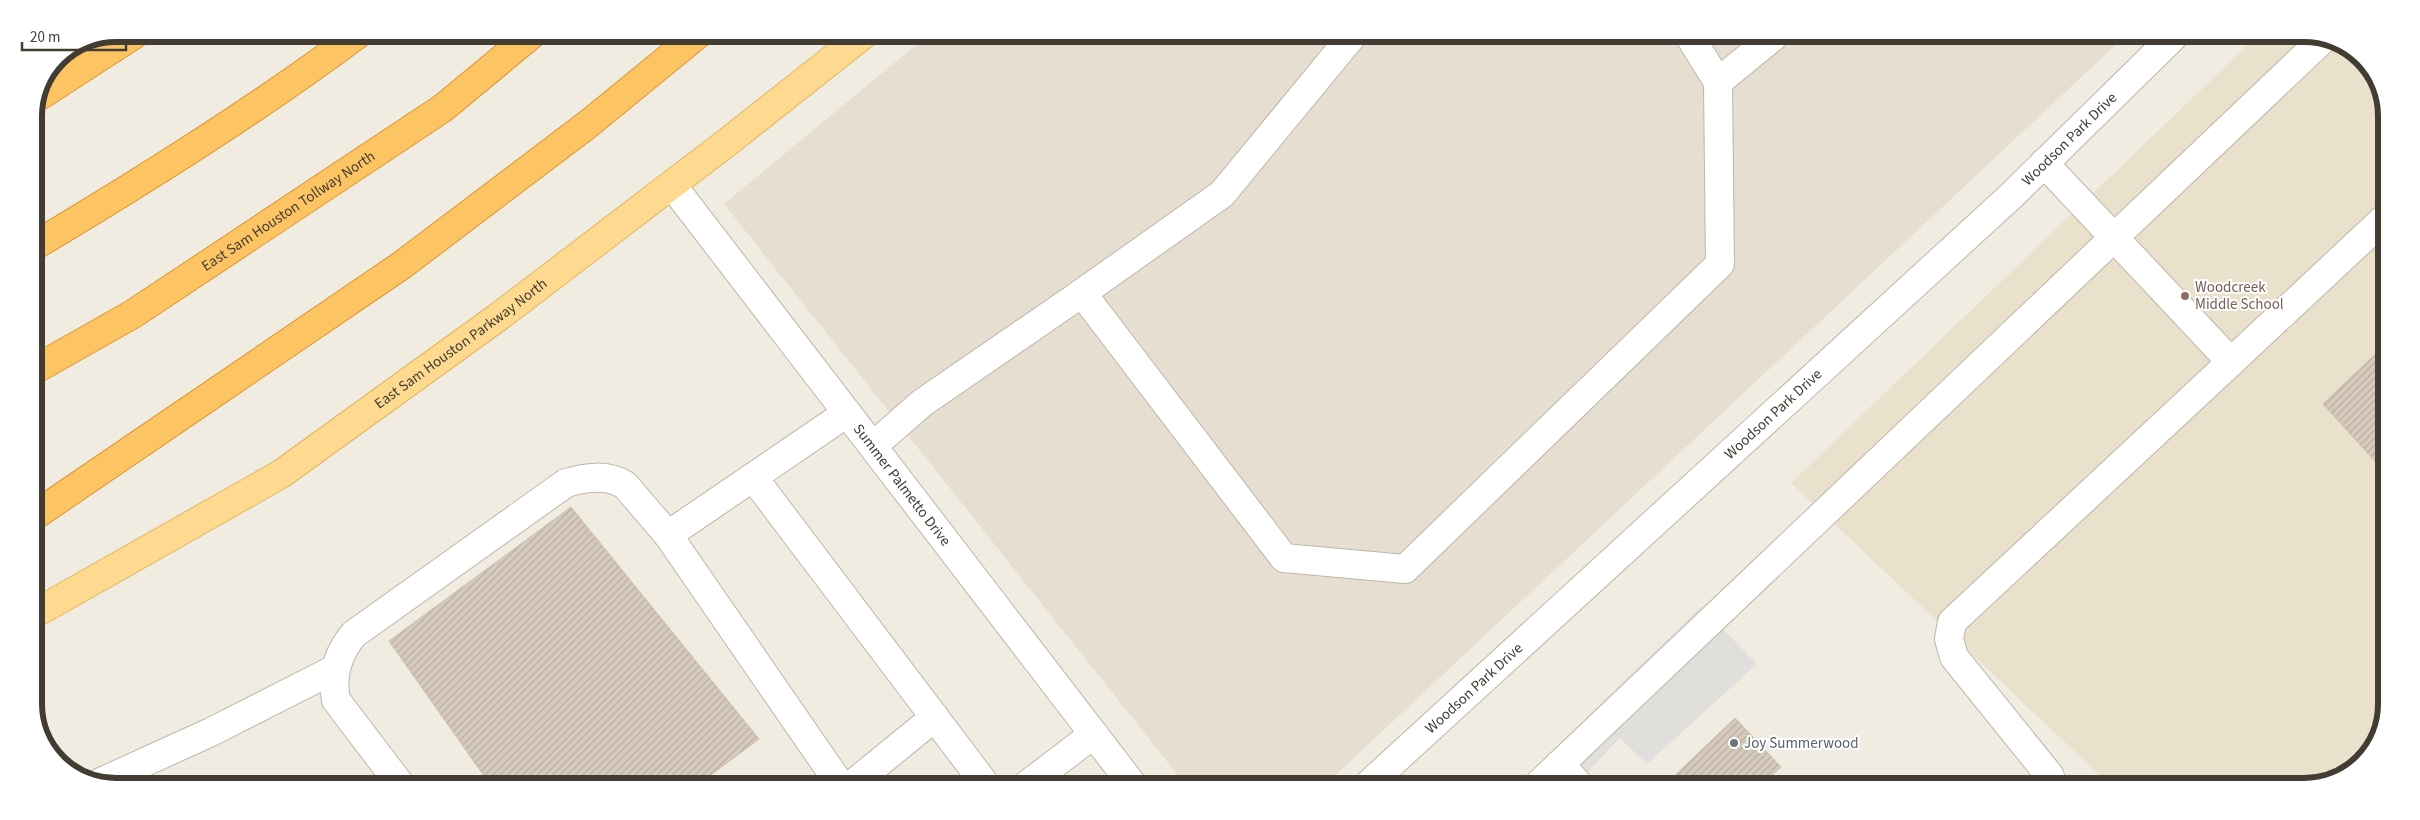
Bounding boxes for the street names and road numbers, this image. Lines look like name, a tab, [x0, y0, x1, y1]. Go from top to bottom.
street label: Woodson Park Drive	[2017, 87, 2121, 190]
street label: East Sam Houston Tollway North	[197, 146, 379, 276]
street label: East Sam Houston Parkway North	[370, 273, 551, 414]
street label: Woodson Park Drive	[1720, 364, 1827, 464]
street label: Summer Palmetto Drive	[848, 419, 956, 550]
street label: Woodson Park Drive	[1420, 638, 1527, 738]

